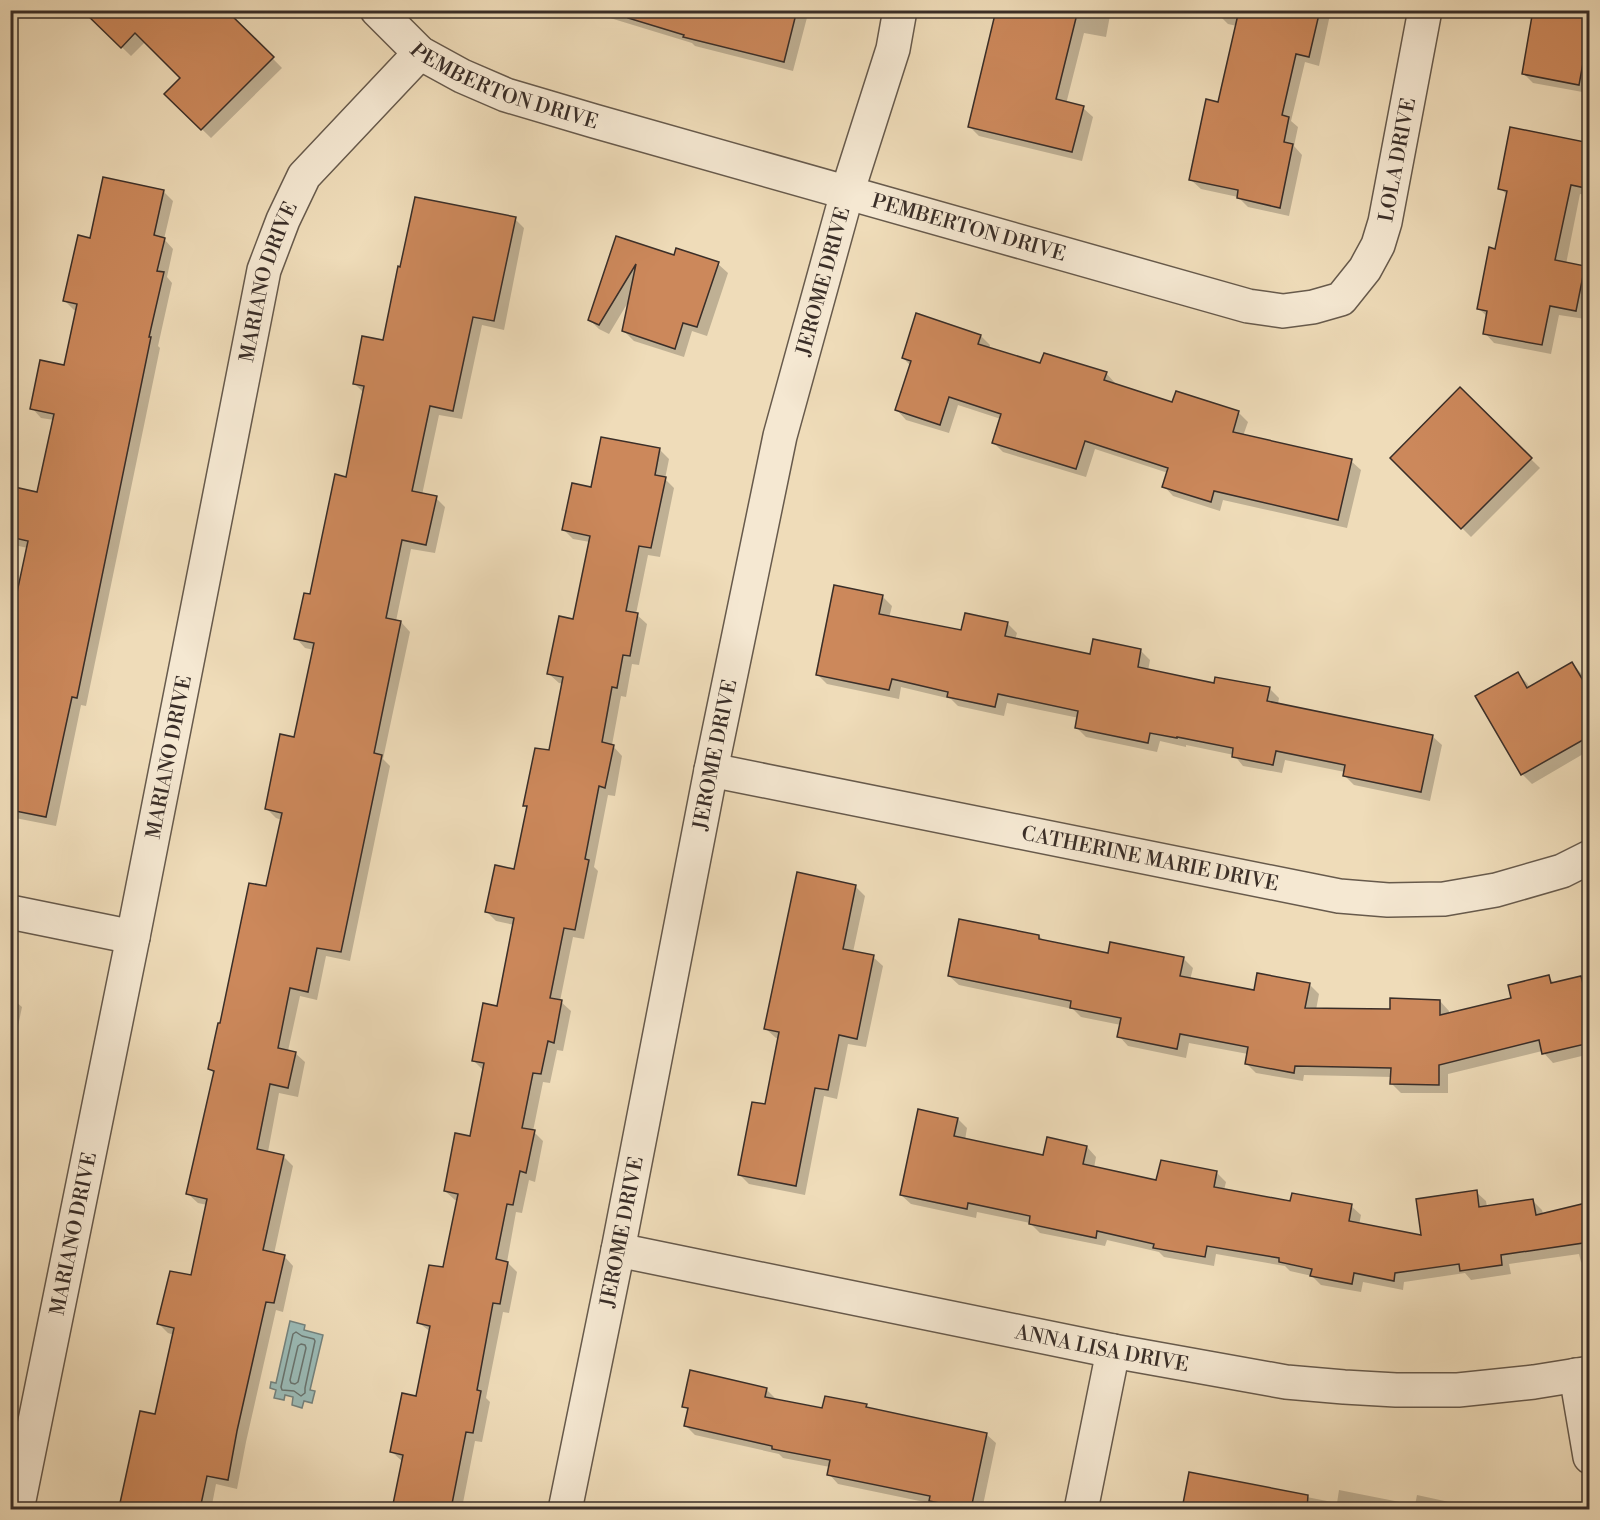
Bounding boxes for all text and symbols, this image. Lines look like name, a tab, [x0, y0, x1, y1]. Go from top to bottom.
street label: PEMBERTON DRIVE	[404, 39, 601, 136]
street label: LOLA DRIVE	[1374, 96, 1422, 224]
street label: PEMBERTON DRIVE	[869, 189, 1068, 268]
street label: MARIANO DRIVE	[235, 198, 304, 364]
street label: JEROME DRIVE	[791, 204, 857, 360]
street label: MARIANO DRIVE	[142, 674, 198, 841]
street label: JEROME DRIVE	[688, 677, 743, 833]
street label: CATHERINE MARIE DRIVE	[1019, 822, 1281, 898]
street label: MARIANO DRIVE	[46, 1150, 103, 1318]
street label: JEROME DRIVE	[595, 1154, 650, 1310]
street label: ANNA LISA DRIVE	[1012, 1320, 1191, 1378]

